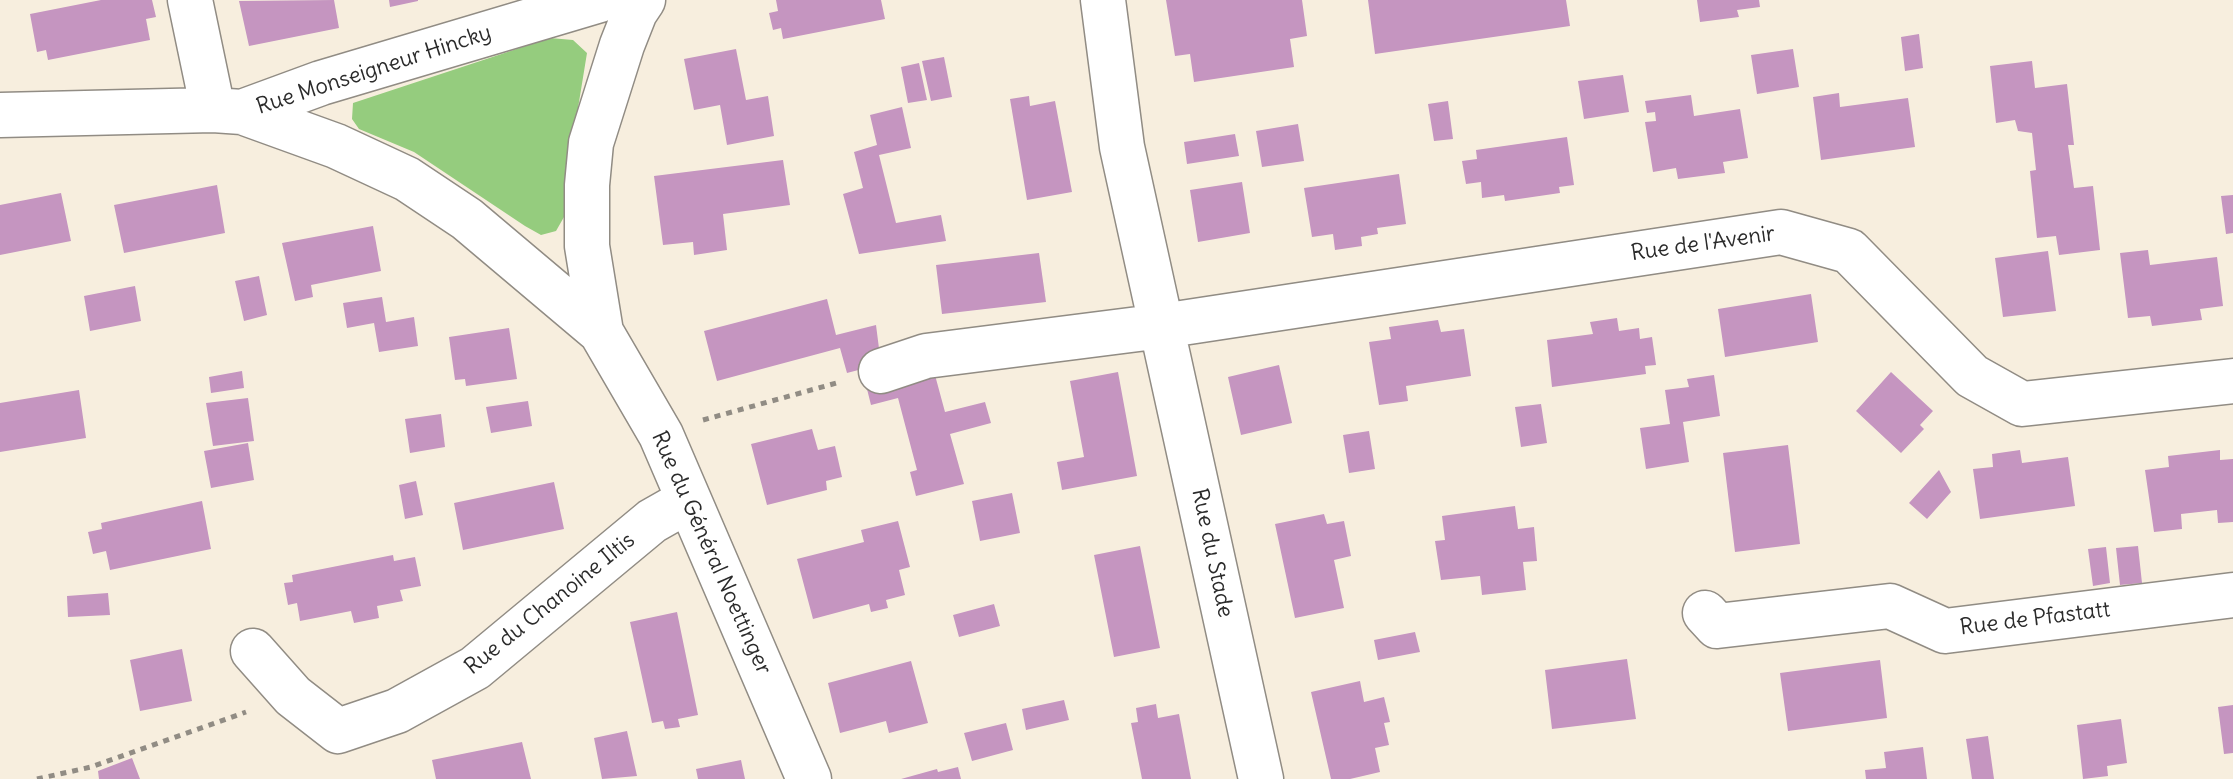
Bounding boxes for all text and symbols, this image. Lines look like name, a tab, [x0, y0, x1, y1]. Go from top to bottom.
street label: Rue Monseigneur Hincky	[253, 20, 495, 120]
street label: Rue de l'Avenir	[1629, 221, 1777, 267]
street label: Rue du Général Noettinger	[645, 427, 777, 679]
street label: Rue du Stade	[1185, 486, 1239, 620]
street label: Rue du Chanoine Iltis	[460, 527, 640, 681]
street label: Rue de Pfastatt	[1958, 597, 2112, 641]

